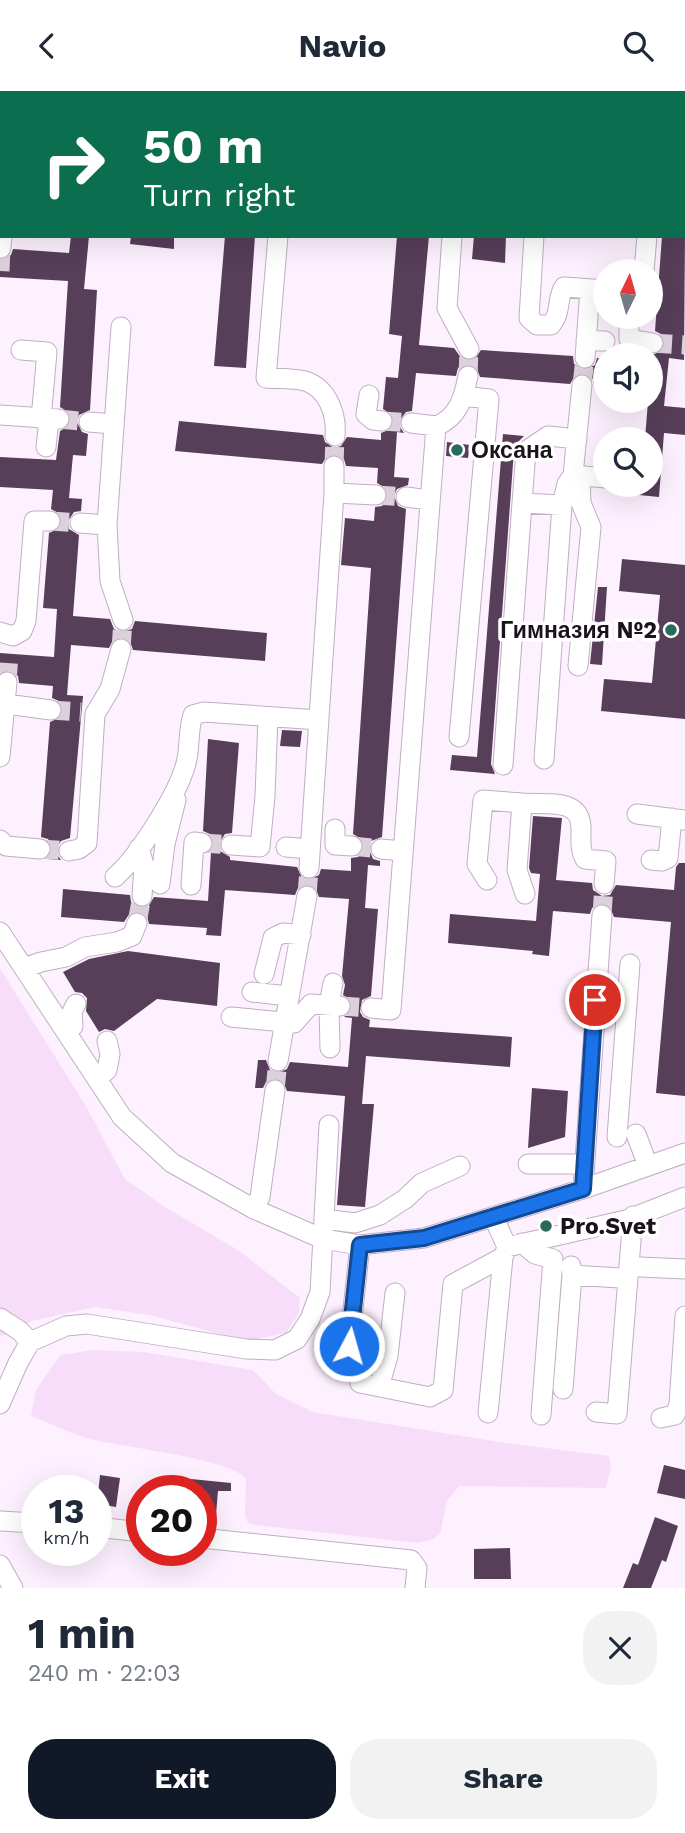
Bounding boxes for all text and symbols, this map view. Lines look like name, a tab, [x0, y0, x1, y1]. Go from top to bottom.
icon: back	[28, 27, 66, 65]
text: Navio	[299, 27, 386, 65]
icon: search	[619, 27, 657, 65]
text: 50 m	[143, 117, 263, 175]
icon: right	[28, 119, 119, 210]
text: Turn right	[143, 176, 295, 214]
north arrow	[593, 259, 663, 329]
map controls	[593, 259, 663, 497]
button: sound	[593, 343, 663, 413]
button: search	[593, 427, 663, 497]
place label: Оксана	[471, 437, 553, 464]
marker: Оксана	[449, 442, 465, 458]
place label: Гимназия №2	[500, 617, 657, 644]
marker: Гимназия №2	[663, 622, 679, 638]
pin	[565, 970, 625, 1030]
icon: arrive	[576, 981, 614, 1019]
place label: Pro.Svet	[560, 1213, 656, 1240]
marker: Pro.Svet	[538, 1218, 554, 1234]
position arrow	[312, 1309, 386, 1383]
speed limit sign: 20	[126, 1475, 217, 1566]
text: 13	[49, 1490, 84, 1532]
text: km/h	[43, 1527, 90, 1548]
text: 1 min	[28, 1609, 136, 1658]
button: close	[583, 1611, 657, 1685]
text: 240 m · 22:03	[28, 1660, 181, 1687]
button: Exit	[28, 1739, 336, 1819]
button: Share	[350, 1739, 657, 1819]

